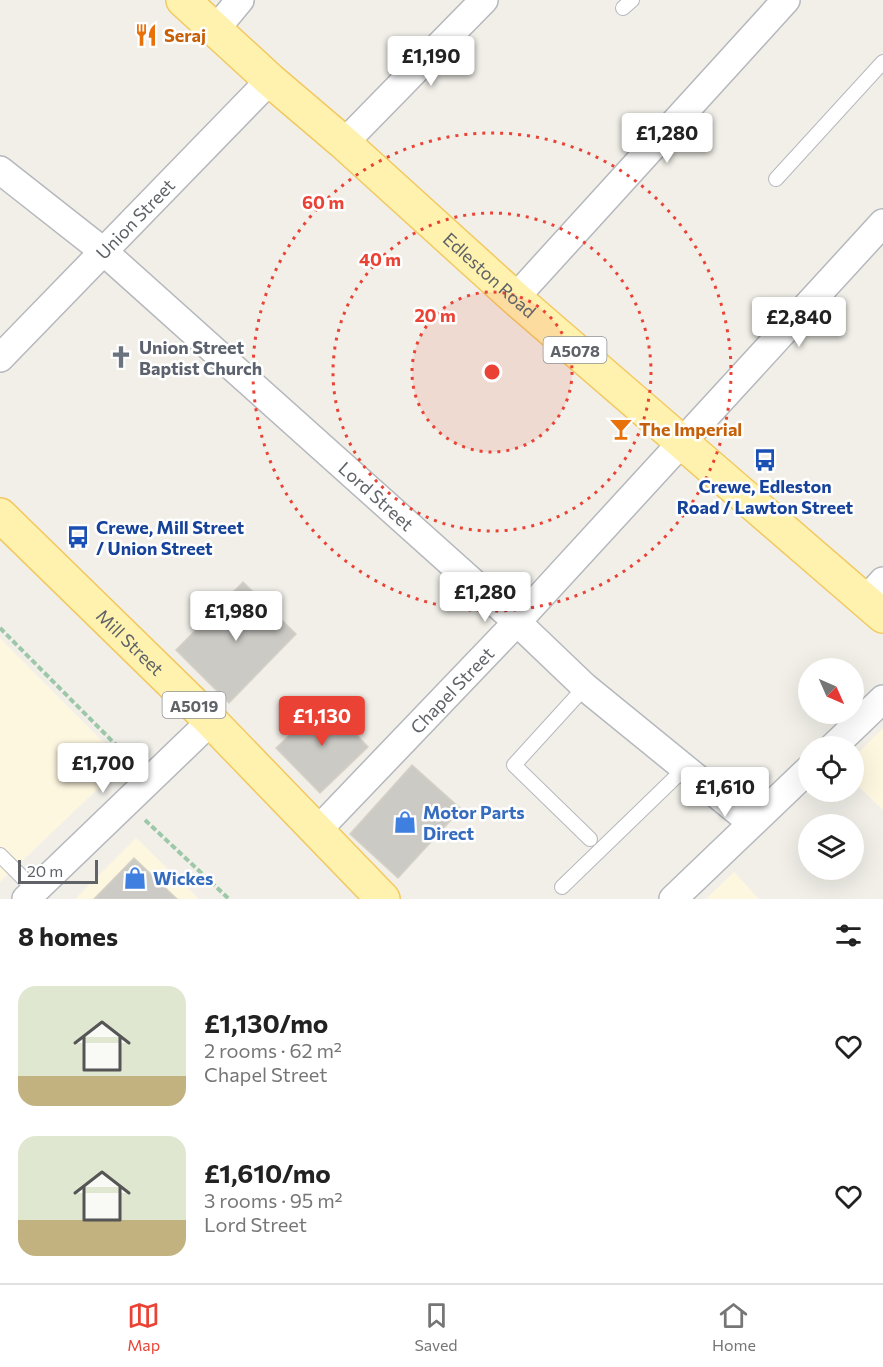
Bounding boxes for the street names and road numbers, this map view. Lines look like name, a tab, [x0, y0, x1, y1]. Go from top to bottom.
street label: Union Street	[91, 174, 179, 264]
street label: Edleston Road	[439, 228, 541, 322]
road number: A5078	[544, 337, 606, 363]
street label: Lord Street	[334, 457, 418, 535]
street label: Mill Street	[92, 604, 168, 680]
street label: Chapel Street	[405, 642, 498, 738]
road number: A5019	[162, 692, 226, 718]

